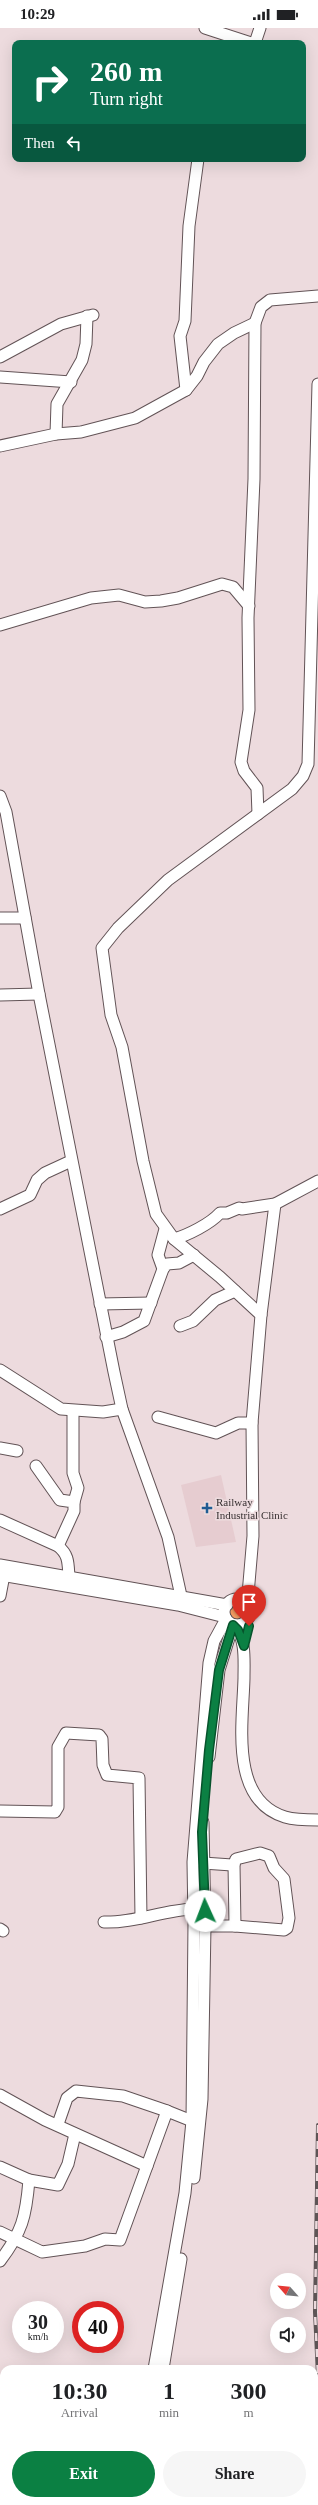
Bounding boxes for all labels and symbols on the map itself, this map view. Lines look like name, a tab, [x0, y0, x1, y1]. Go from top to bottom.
place label: Railway Industrial Clinic	[216, 1496, 288, 1521]
marker: Railway Industrial Clinic	[201, 1502, 213, 1514]
pin	[232, 1585, 266, 1626]
position arrow	[184, 1890, 226, 1932]
north arrow	[270, 2273, 306, 2309]
speed limit sign: 40	[72, 2301, 124, 2353]

